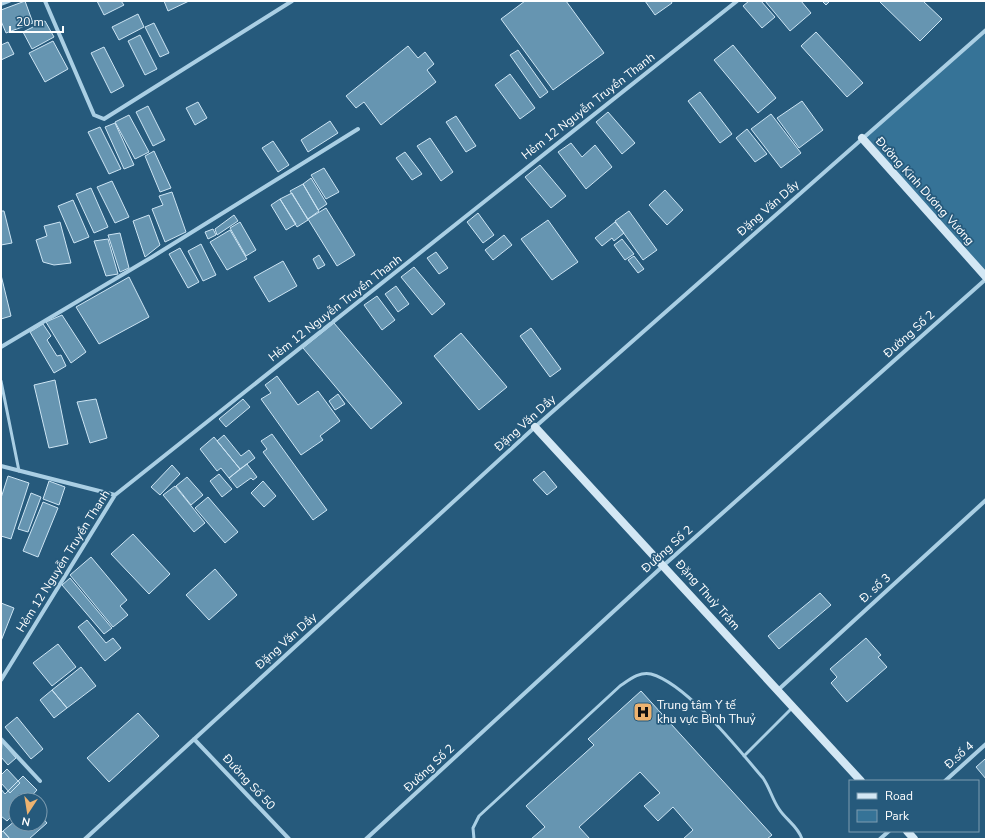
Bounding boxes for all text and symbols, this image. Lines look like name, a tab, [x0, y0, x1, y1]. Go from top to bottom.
scale bar	[10, 8, 63, 34]
text: 20 m	[16, 14, 44, 30]
street label: Hẻm 12 Nguyễn Truyền Thanh	[518, 49, 658, 163]
street label: Đường Kinh Dương Vương	[871, 133, 978, 249]
street label: Đặng Văn Dầy	[733, 176, 803, 240]
street label: Hẻm 12 Nguyễn Truyền Thanh	[265, 251, 405, 365]
street label: Đường Số 2	[879, 307, 938, 362]
street label: Đặng Văn Dầy	[490, 391, 560, 456]
street label: Hẻm 12 Nguyễn Truyền Thanh	[12, 487, 114, 635]
street label: Đường Số 2	[637, 522, 696, 577]
street label: Đặng Thuỳ Trâm	[671, 556, 744, 634]
street label: Đ. số 3	[855, 570, 894, 607]
street label: Đặng Văn Dầy	[251, 609, 321, 674]
place label: Trung tâm Y tế khu vực Bình Thuỷ	[657, 697, 757, 727]
hospital icon: Trung tâm Y tế khu vực Bình Thuỷ	[632, 701, 654, 723]
street label: Đ.số 4	[940, 738, 977, 773]
street label: Đường Số 2	[400, 740, 458, 796]
street label: Đường Số 50	[218, 750, 279, 813]
legend	[849, 780, 979, 832]
text: Road	[885, 788, 913, 804]
north arrow	[8, 792, 48, 832]
text: Park	[885, 808, 910, 824]
text: N	[20, 813, 32, 829]

